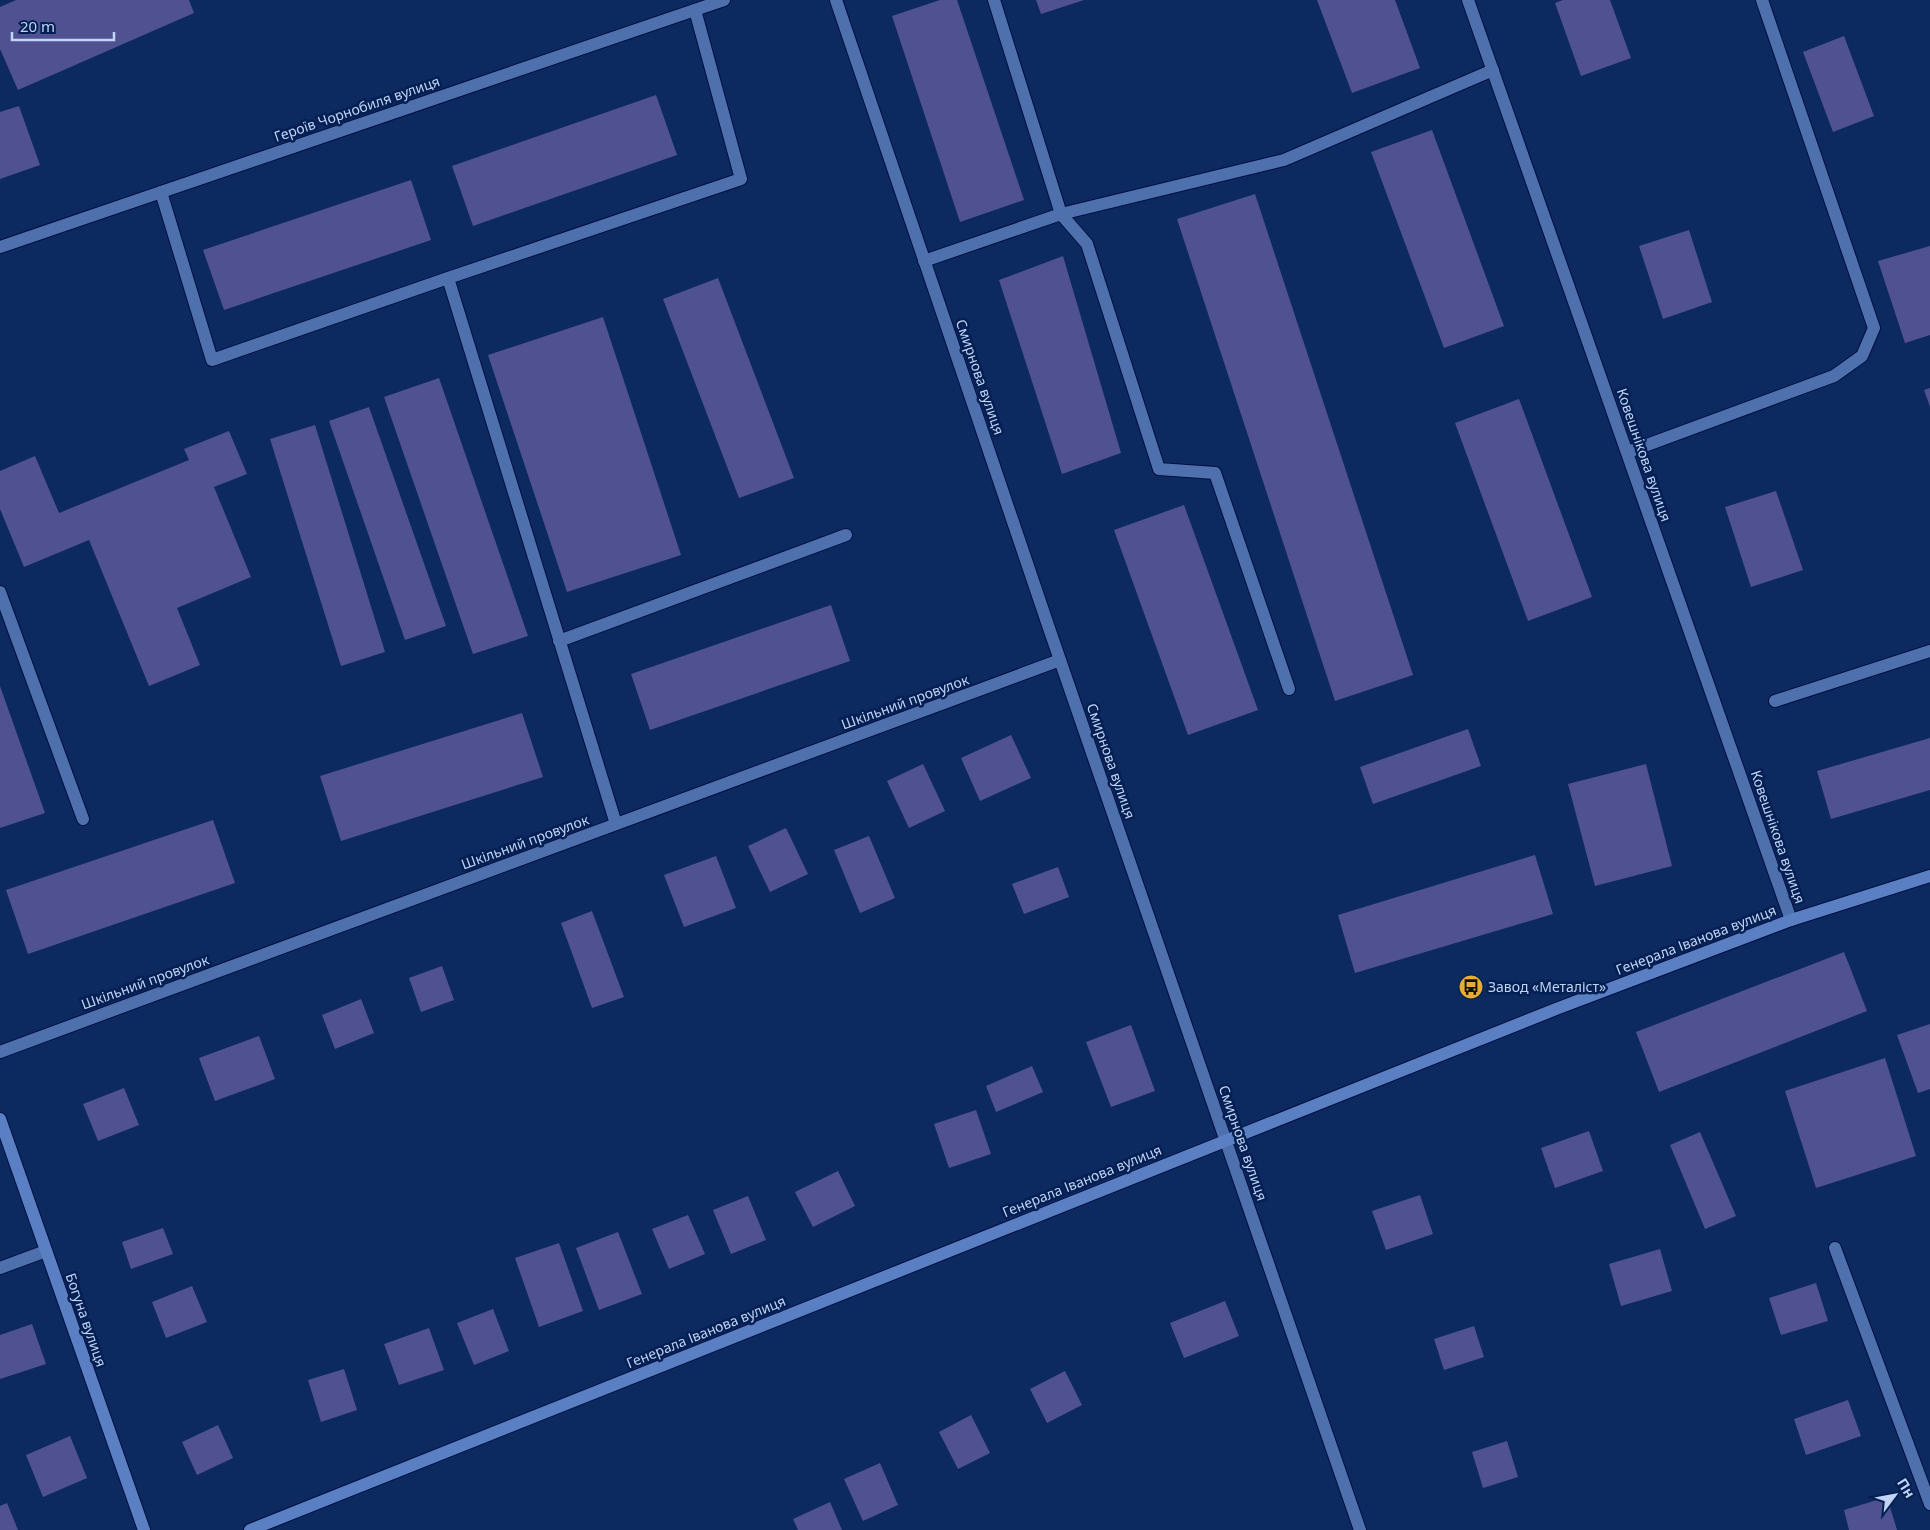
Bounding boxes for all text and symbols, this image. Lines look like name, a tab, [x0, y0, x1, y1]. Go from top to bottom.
scale bar	[12, 10, 115, 42]
text: 20 m	[20, 16, 55, 36]
street label: Героїв Чорнобиля вулиця	[271, 71, 442, 146]
street label: Смирнова вулиця	[952, 317, 1009, 437]
street label: Ковешнікова вулиця	[1613, 386, 1676, 524]
street label: Шкільний провулок	[838, 669, 972, 733]
street label: Смирнова вулиця	[1083, 701, 1140, 821]
street label: Ковешнікова вулиця	[1747, 768, 1810, 906]
street label: Шкільний провулок	[458, 809, 592, 873]
street label: Генерала Іванова вулиця	[1613, 900, 1779, 979]
street label: Шкільний провулок	[78, 949, 212, 1013]
bus stop icon: Завод «Металіст»	[1458, 974, 1484, 1000]
place label: Завод «Металіст»	[1488, 977, 1606, 996]
street label: Смирнова вулиця	[1215, 1083, 1272, 1203]
street label: Генерала Іванова вулиця	[999, 1140, 1164, 1221]
street label: Богуна вулиця	[62, 1270, 111, 1369]
street label: Генерала Іванова вулиця	[623, 1291, 788, 1372]
north arrow	[1870, 1470, 1920, 1520]
text: Пн	[1893, 1474, 1920, 1501]

